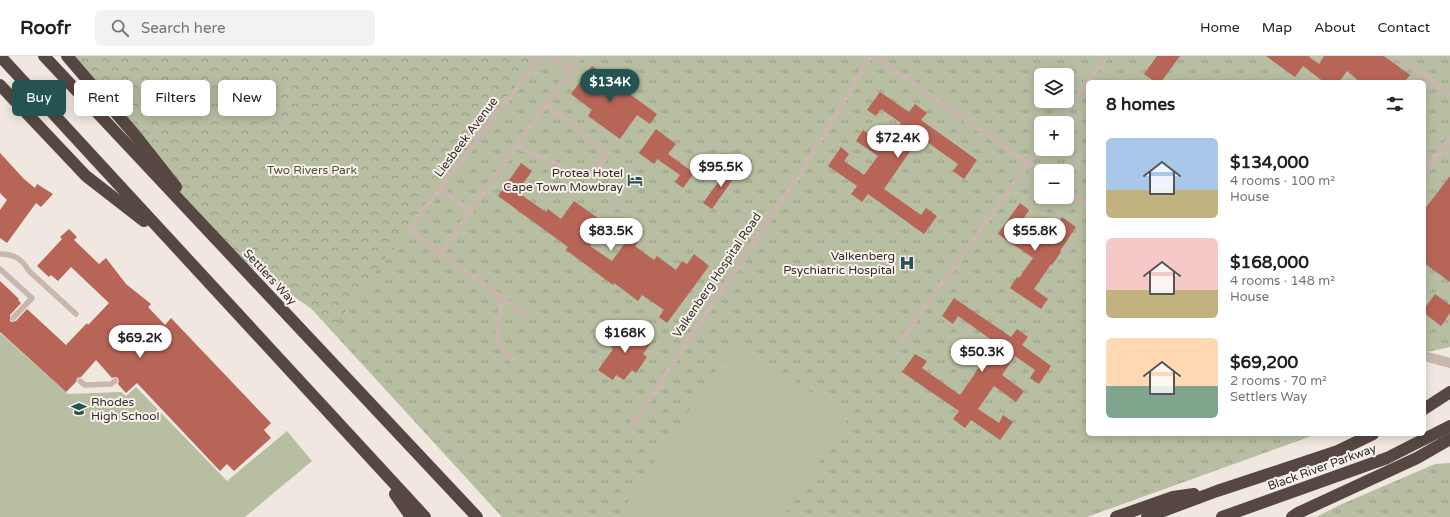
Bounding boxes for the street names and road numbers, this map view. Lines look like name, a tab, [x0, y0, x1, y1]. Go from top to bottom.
street label: Liesbeek Avenue	[431, 94, 501, 180]
street label: Valkenberg Hospital Road	[670, 210, 764, 340]
street label: Settlers Way	[241, 246, 300, 308]
street label: Black River Parkway	[1266, 441, 1379, 493]

